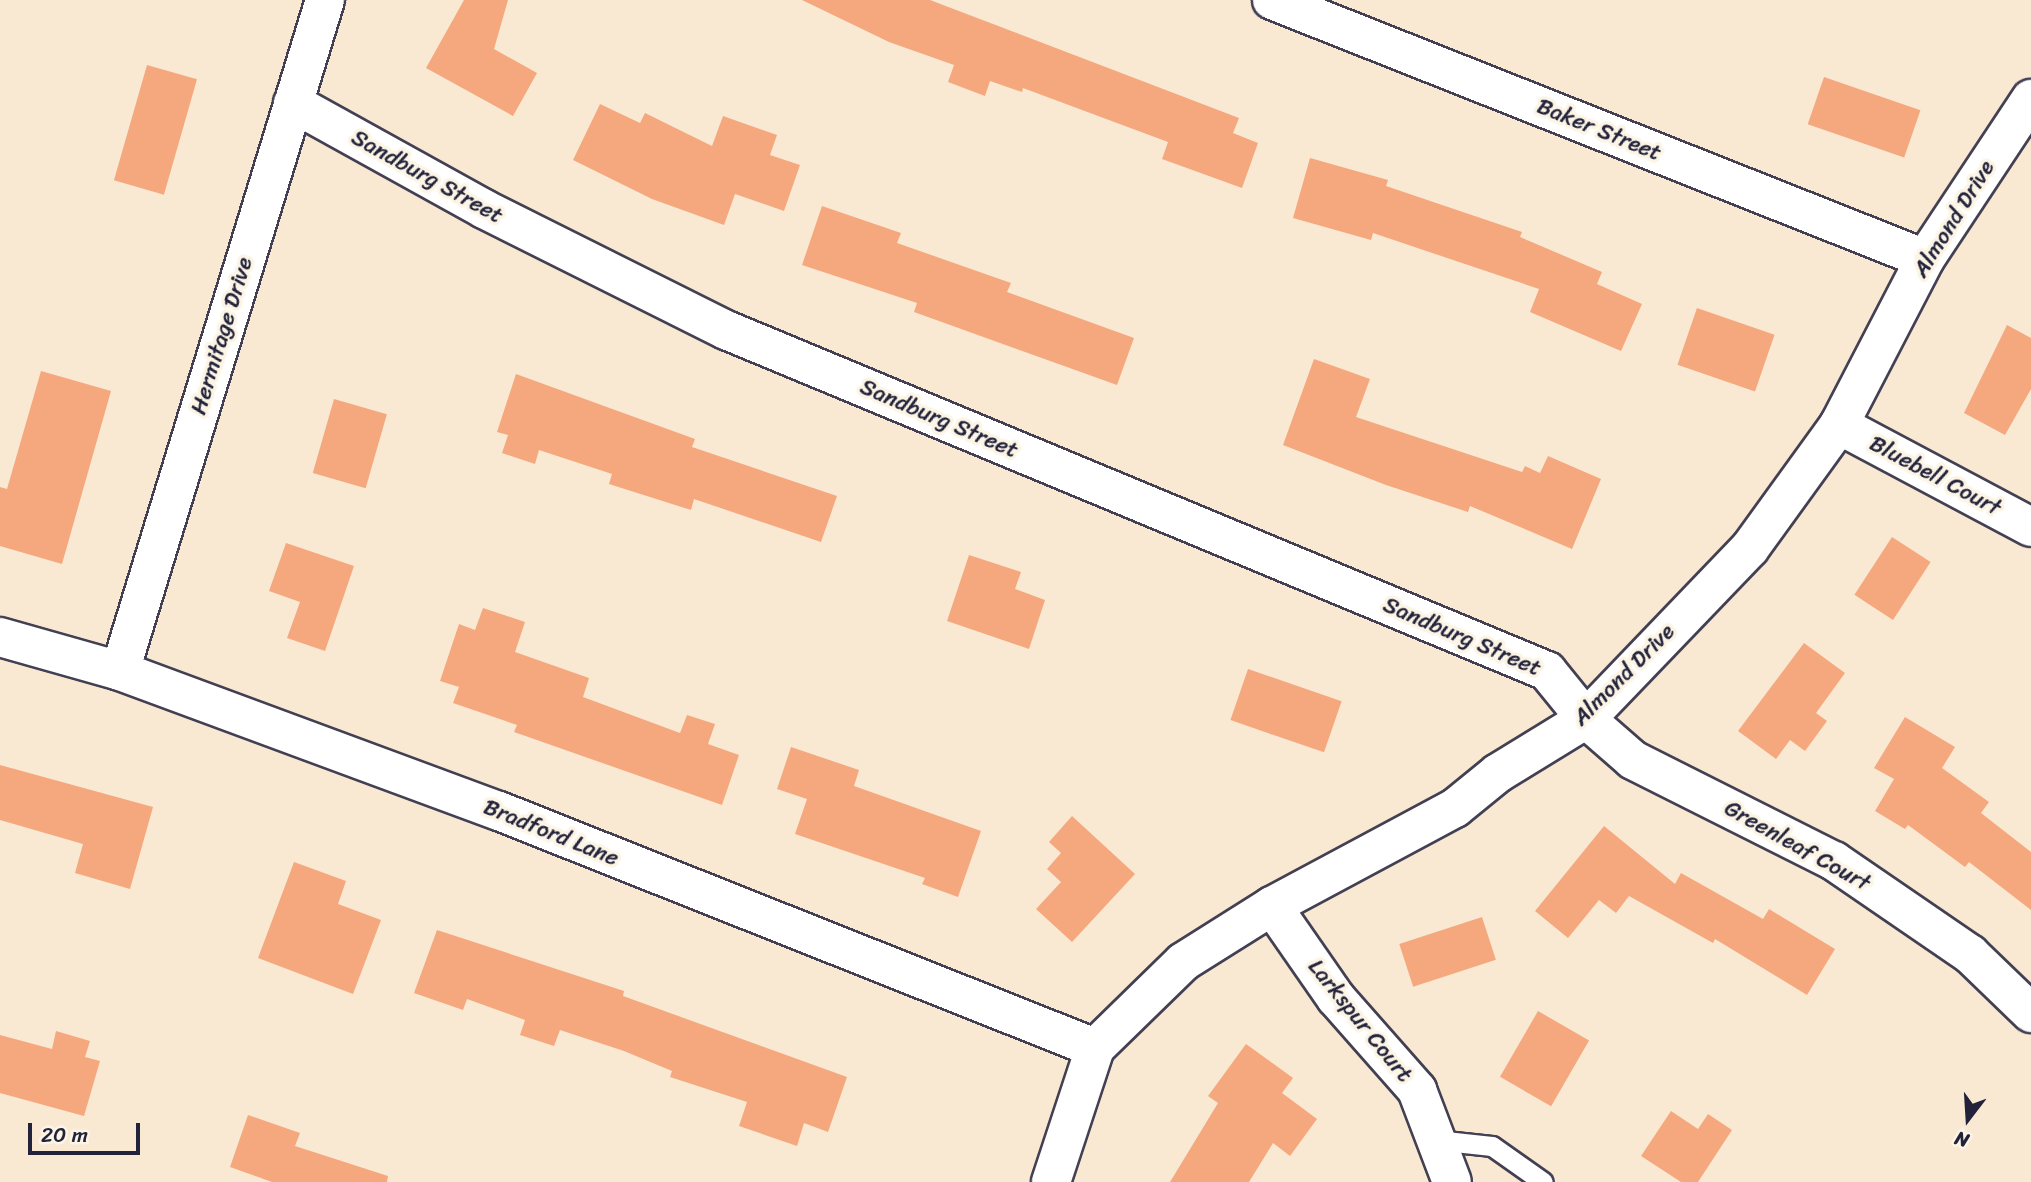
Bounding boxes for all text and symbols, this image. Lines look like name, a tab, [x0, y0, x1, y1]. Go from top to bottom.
street label: Baker Street	[1532, 92, 1666, 168]
street label: Sandburg Street	[346, 124, 508, 230]
street label: Almond Drive	[1907, 155, 2001, 283]
street label: Hermitage Drive	[185, 254, 259, 418]
street label: Sandburg Street	[856, 373, 1022, 465]
street label: Bluebell Court	[1864, 430, 2006, 522]
street label: Sandburg Street	[1379, 591, 1545, 683]
street label: Almond Drive	[1567, 618, 1681, 732]
street label: Bradford Lane	[479, 793, 623, 873]
street label: Greenleaf Court	[1719, 794, 1875, 898]
street label: Larkspur Court	[1302, 954, 1418, 1088]
north arrow	[1933, 1084, 2003, 1154]
scale bar	[32, 1108, 144, 1152]
text: 20 m	[41, 1116, 88, 1154]
text: N	[1951, 1122, 1973, 1157]

